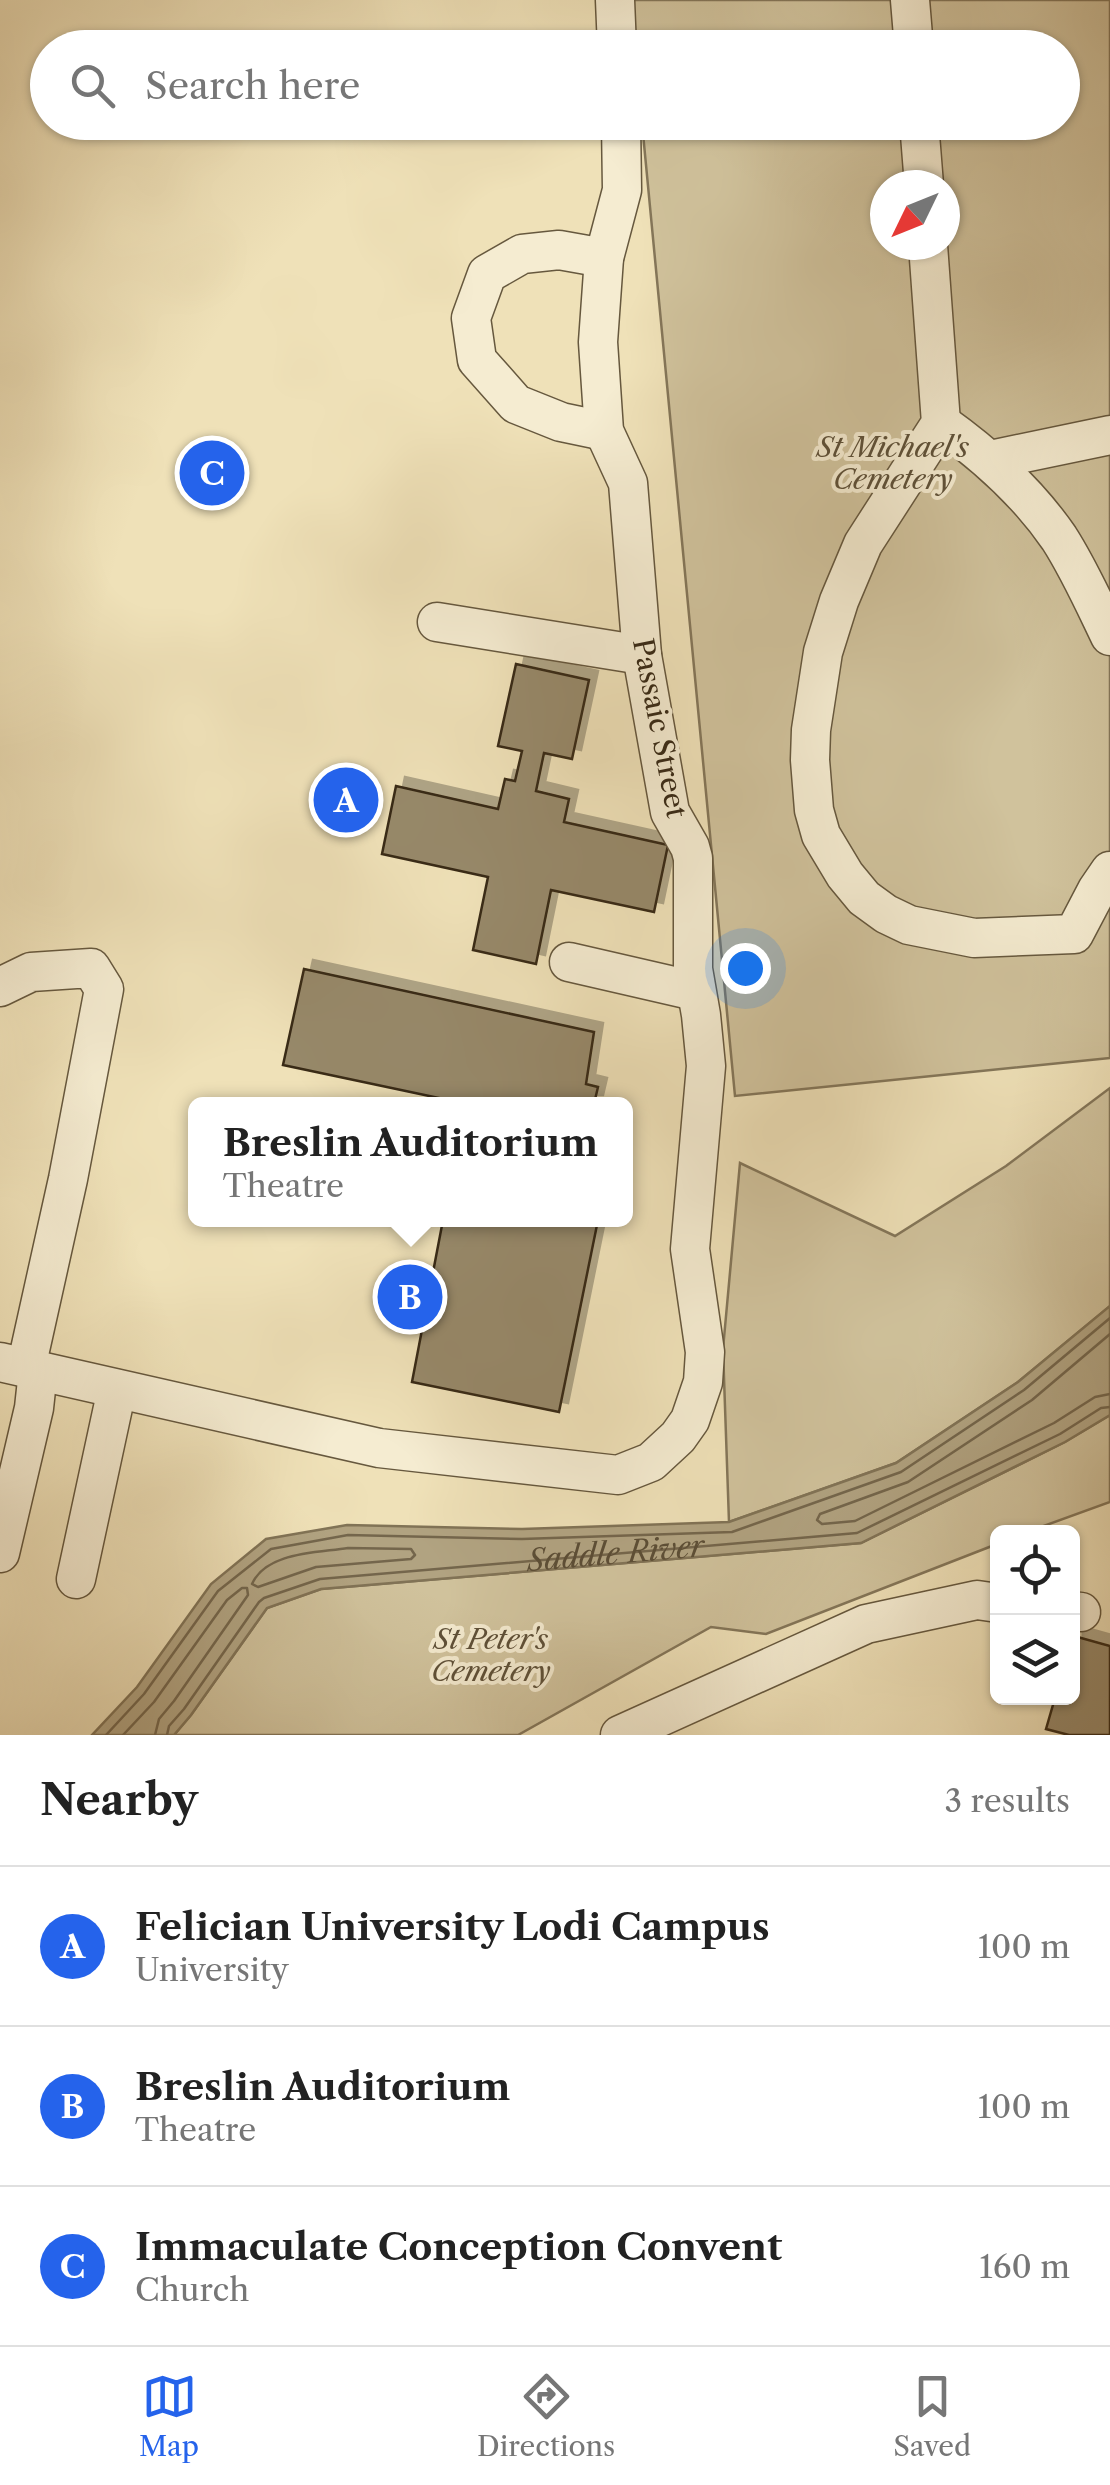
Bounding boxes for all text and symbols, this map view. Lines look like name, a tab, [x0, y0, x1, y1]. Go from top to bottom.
search box	[30, 30, 1080, 140]
icon: search	[65, 58, 120, 113]
text: Search here	[145, 62, 360, 109]
north arrow	[870, 170, 960, 260]
park label: St Michael's Cemetery	[815, 430, 970, 496]
pin: C	[180, 436, 244, 510]
street label: Passaic Street	[626, 635, 694, 821]
pin: A	[314, 762, 378, 838]
your location	[720, 943, 771, 994]
popup	[188, 1097, 633, 1227]
text: Breslin Auditorium	[223, 1119, 598, 1166]
text: Theatre	[223, 1166, 344, 1205]
pin: B	[378, 1260, 442, 1334]
map controls	[990, 1525, 1080, 1705]
button: locate	[990, 1525, 1080, 1615]
water label: Saddle River	[524, 1527, 708, 1579]
button: layers	[990, 1615, 1080, 1705]
park label: St Peter's Cemetery	[431, 1622, 551, 1688]
text: Nearby	[40, 1774, 198, 1826]
text: 3 results	[944, 1781, 1070, 1820]
text: Felician University Lodi Campus	[135, 1903, 770, 1950]
text: A	[60, 1927, 85, 1966]
text: 100 m	[978, 1927, 1070, 1966]
text: University	[135, 1950, 289, 1989]
text: Breslin Auditorium	[135, 2063, 510, 2110]
text: B	[61, 2087, 84, 2126]
text: 100 m	[978, 2087, 1070, 2126]
text: Theatre	[135, 2110, 256, 2149]
text: Immaculate Conception Convent	[135, 2223, 782, 2270]
text: C	[60, 2247, 85, 2286]
text: 160 m	[979, 2247, 1070, 2286]
text: Church	[135, 2270, 249, 2309]
tab: Map	[139, 2369, 199, 2463]
tab: Directions	[477, 2369, 615, 2463]
tab: Saved	[893, 2369, 971, 2463]

